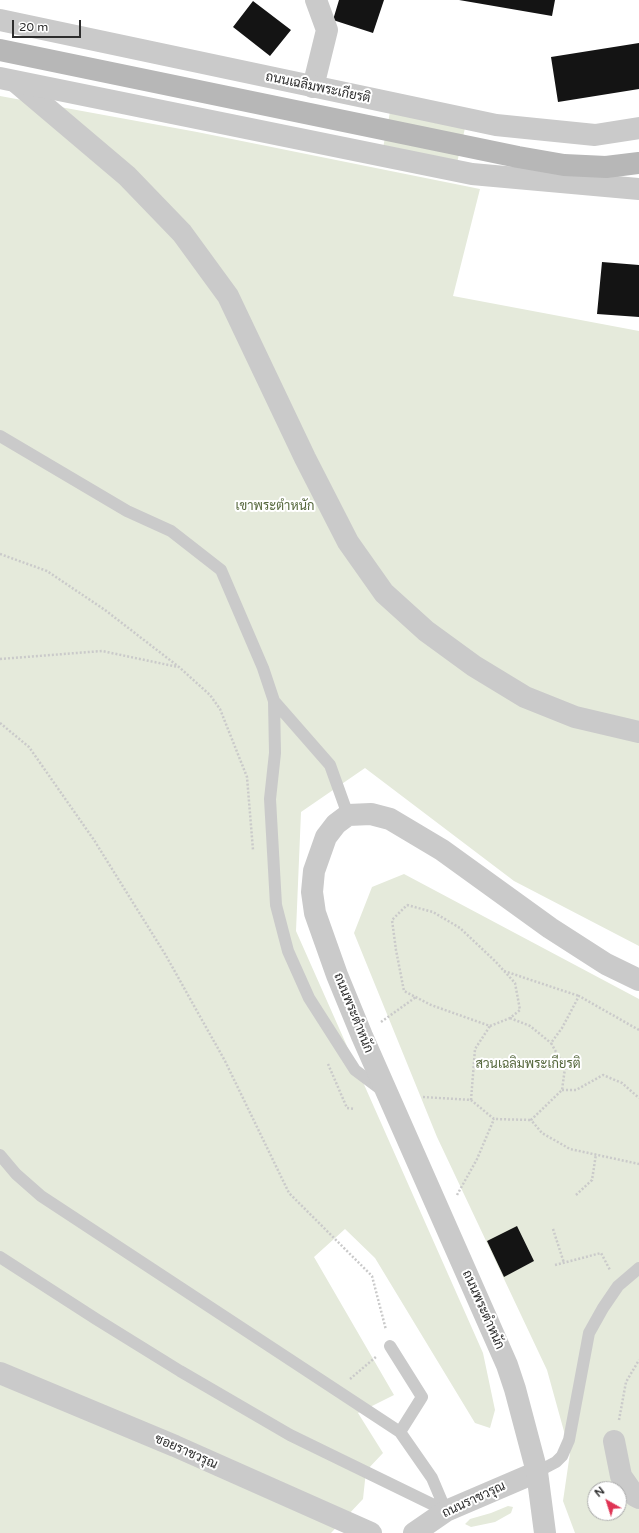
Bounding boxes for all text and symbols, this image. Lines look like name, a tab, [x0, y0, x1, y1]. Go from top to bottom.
scale bar	[14, 12, 83, 38]
text: 20 m	[19, 20, 48, 34]
street label: ถนนเฉลิมพระเกียรติ	[264, 69, 372, 107]
park label: เขาพระตำหนัก	[236, 499, 314, 515]
street label: ถนนพระตำหนัก	[330, 971, 376, 1055]
park label: สวนเฉลิมพระเกียรติ	[475, 1057, 581, 1073]
street label: ถนนพระตำหนัก	[459, 1268, 507, 1352]
street label: ซอยราชวรุณ	[152, 1431, 220, 1473]
street label: ถนนราชวรุณ	[440, 1478, 508, 1522]
north arrow	[587, 1481, 627, 1521]
text: N	[592, 1484, 607, 1500]

